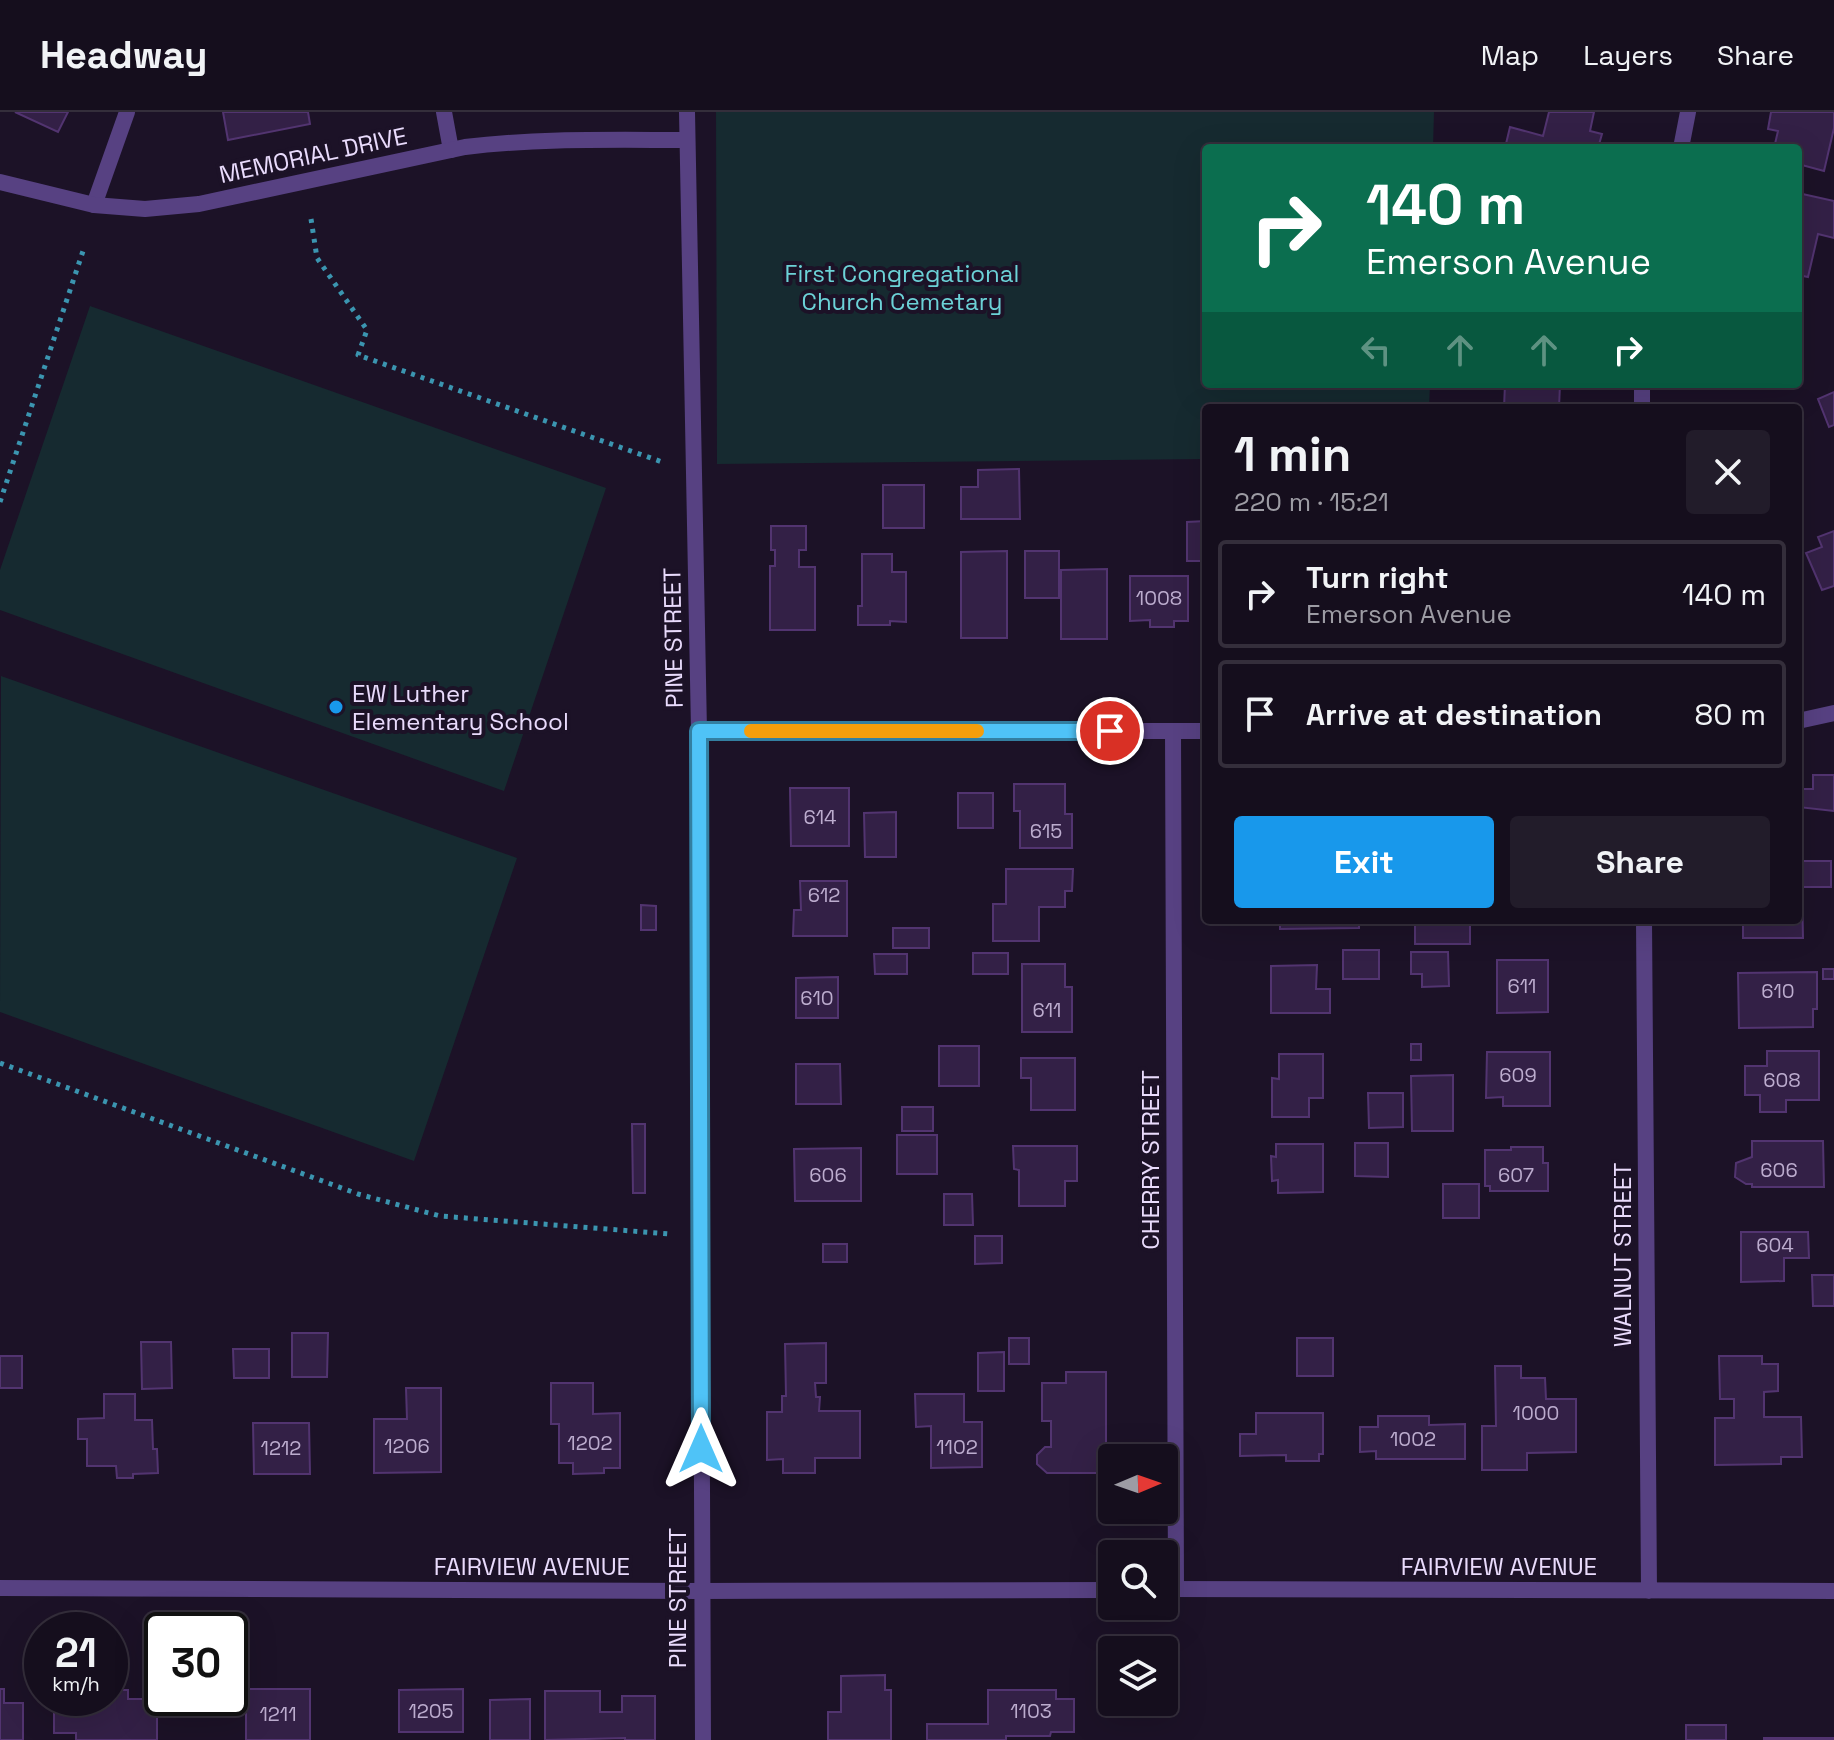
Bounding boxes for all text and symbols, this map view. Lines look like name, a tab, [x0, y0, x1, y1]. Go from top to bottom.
text: Headway	[40, 31, 207, 79]
text: Map	[1481, 37, 1539, 73]
text: Layers	[1583, 37, 1673, 73]
text: Share	[1717, 37, 1794, 73]
street label: MEMORIAL DRIVE	[216, 120, 410, 190]
text: 140 m	[1366, 169, 1525, 240]
icon: right	[1234, 176, 1338, 280]
text: Emerson Avenue	[1366, 239, 1651, 285]
park label: First Congregational Church Cemetary	[784, 258, 1020, 317]
icon: left	[1354, 328, 1398, 372]
icon: ahead	[1438, 328, 1482, 372]
icon: ahead	[1522, 328, 1566, 372]
icon: right	[1606, 328, 1650, 372]
text: 1 min	[1234, 424, 1351, 485]
button: close	[1686, 430, 1770, 514]
text: 220 m · 15:21	[1234, 485, 1389, 519]
text: Turn right	[1306, 558, 1449, 597]
street label: PINE STREET	[656, 568, 690, 708]
icon: right	[1238, 572, 1282, 616]
text: 140 m	[1682, 575, 1766, 614]
house number: 1008	[1136, 585, 1182, 611]
text: Emerson Avenue	[1306, 597, 1512, 631]
place label: EW Luther Elementary School	[352, 678, 569, 737]
icon: arrive	[1238, 692, 1282, 736]
text: Arrive at destination	[1306, 695, 1602, 734]
text: 80 m	[1695, 695, 1766, 734]
pin	[1076, 697, 1144, 765]
marker: EW Luther Elementary School	[327, 698, 345, 716]
icon: arrive	[1088, 709, 1132, 753]
house number: 614	[803, 804, 837, 830]
button: Exit	[1234, 816, 1494, 908]
button: Share	[1510, 816, 1770, 908]
house number: 615	[1030, 818, 1062, 844]
house number: 612	[808, 882, 840, 908]
house number: 611	[1508, 973, 1536, 999]
house number: 610	[1761, 978, 1795, 1004]
house number: 610	[800, 985, 834, 1011]
house number: 611	[1033, 997, 1061, 1023]
house number: 609	[1499, 1062, 1537, 1088]
house number: 608	[1763, 1067, 1801, 1093]
street label: CHERRY STREET	[1135, 1070, 1166, 1250]
house number: 606	[1760, 1157, 1798, 1183]
house number: 606	[809, 1162, 847, 1188]
house number: 607	[1498, 1162, 1534, 1188]
street label: WALNUT STREET	[1607, 1163, 1638, 1347]
house number: 604	[1756, 1232, 1794, 1258]
house number: 1000	[1513, 1400, 1559, 1426]
position arrow	[659, 1407, 743, 1491]
house number: 1002	[1390, 1426, 1436, 1452]
house number: 1202	[567, 1430, 613, 1456]
house number: 1206	[384, 1433, 430, 1459]
house number: 1102	[936, 1434, 978, 1460]
house number: 1212	[261, 1435, 301, 1461]
north arrow	[1098, 1444, 1178, 1524]
map controls	[1098, 1444, 1178, 1716]
street label: PINE STREET	[662, 1528, 693, 1668]
button: search	[1098, 1540, 1178, 1620]
street label: FAIRVIEW AVENUE	[434, 1551, 630, 1582]
street label: FAIRVIEW AVENUE	[1401, 1551, 1597, 1582]
speed limit sign: 30	[144, 1612, 248, 1716]
text: 21	[55, 1628, 97, 1679]
button: layers	[1098, 1636, 1178, 1716]
text: km/h	[52, 1671, 100, 1697]
house number: 1205	[408, 1698, 454, 1724]
house number: 1103	[1010, 1698, 1052, 1724]
house number: 1211	[259, 1701, 297, 1727]

